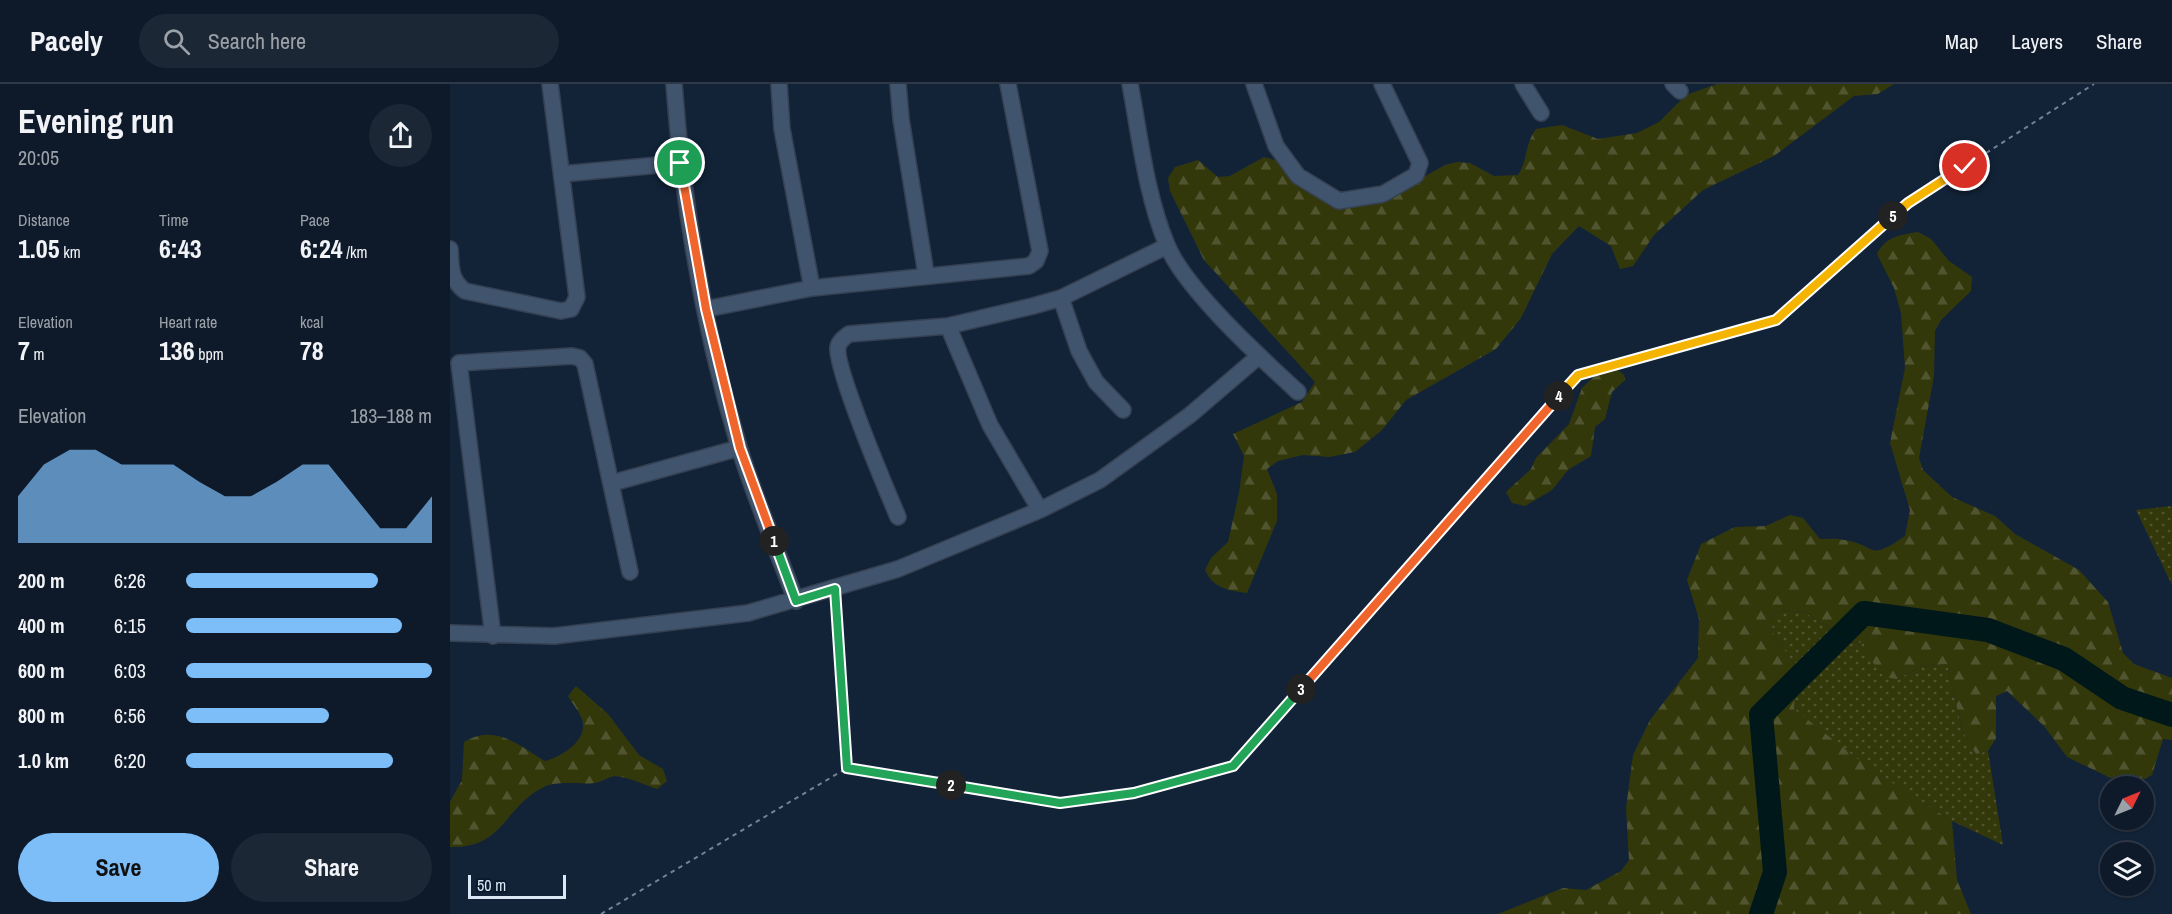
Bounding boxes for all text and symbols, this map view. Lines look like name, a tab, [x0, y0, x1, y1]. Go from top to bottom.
search box	[139, 14, 559, 68]
text: Pacely	[30, 22, 103, 60]
icon: search	[160, 25, 193, 58]
text: Search here	[208, 26, 306, 56]
text: Map	[1945, 27, 1978, 56]
text: Layers	[2011, 27, 2063, 56]
text: Share	[2096, 27, 2142, 56]
text: Evening run	[18, 99, 174, 143]
button: share	[369, 104, 432, 167]
pin	[654, 137, 705, 188]
pin	[1939, 140, 1990, 191]
text: 20:05	[18, 144, 59, 171]
icon: arrive	[663, 146, 696, 179]
icon: check	[1948, 149, 1981, 182]
pin: 5	[1878, 201, 1908, 231]
text: 5	[1889, 205, 1897, 227]
text: Distance	[18, 209, 70, 231]
text: Time	[159, 209, 189, 231]
text: Pace	[300, 209, 330, 231]
text: 1.05	[18, 231, 60, 266]
text: 6:43	[159, 231, 202, 266]
text: 6:24	[300, 231, 343, 266]
text: km	[60, 241, 81, 263]
text: /km	[343, 241, 367, 263]
text: Elevation	[18, 311, 73, 333]
text: Heart rate	[159, 311, 217, 333]
text: kcal	[300, 311, 323, 333]
text: 7	[18, 333, 30, 368]
text: 136	[159, 333, 195, 368]
text: 78	[300, 333, 324, 368]
text: m	[30, 343, 44, 365]
text: bpm	[195, 343, 224, 365]
pin: 4	[1544, 381, 1574, 411]
text: 4	[1555, 385, 1563, 407]
text: Elevation	[18, 402, 86, 429]
text: 183–188 m	[350, 402, 432, 429]
pin: 1	[759, 526, 789, 556]
text: 1	[770, 530, 778, 552]
text: 200 m	[18, 567, 65, 594]
text: 6:26	[114, 567, 146, 594]
text: 400 m	[18, 612, 65, 639]
text: 6:15	[114, 612, 146, 639]
text: 600 m	[18, 657, 65, 684]
text: 6:03	[114, 657, 146, 684]
pin: 3	[1286, 674, 1316, 704]
text: 3	[1297, 678, 1305, 700]
text: 800 m	[18, 702, 65, 729]
text: 6:56	[114, 702, 146, 729]
text: 1.0 km	[18, 747, 69, 774]
text: 6:20	[114, 747, 146, 774]
pin: 2	[936, 770, 966, 800]
text: 2	[947, 774, 955, 796]
north arrow	[2100, 776, 2154, 830]
map controls	[2100, 776, 2154, 896]
button: Save	[18, 833, 219, 902]
button: Share	[231, 833, 432, 902]
button: layers	[2100, 842, 2154, 896]
scale bar	[468, 872, 566, 900]
text: 50 m	[477, 874, 506, 896]

